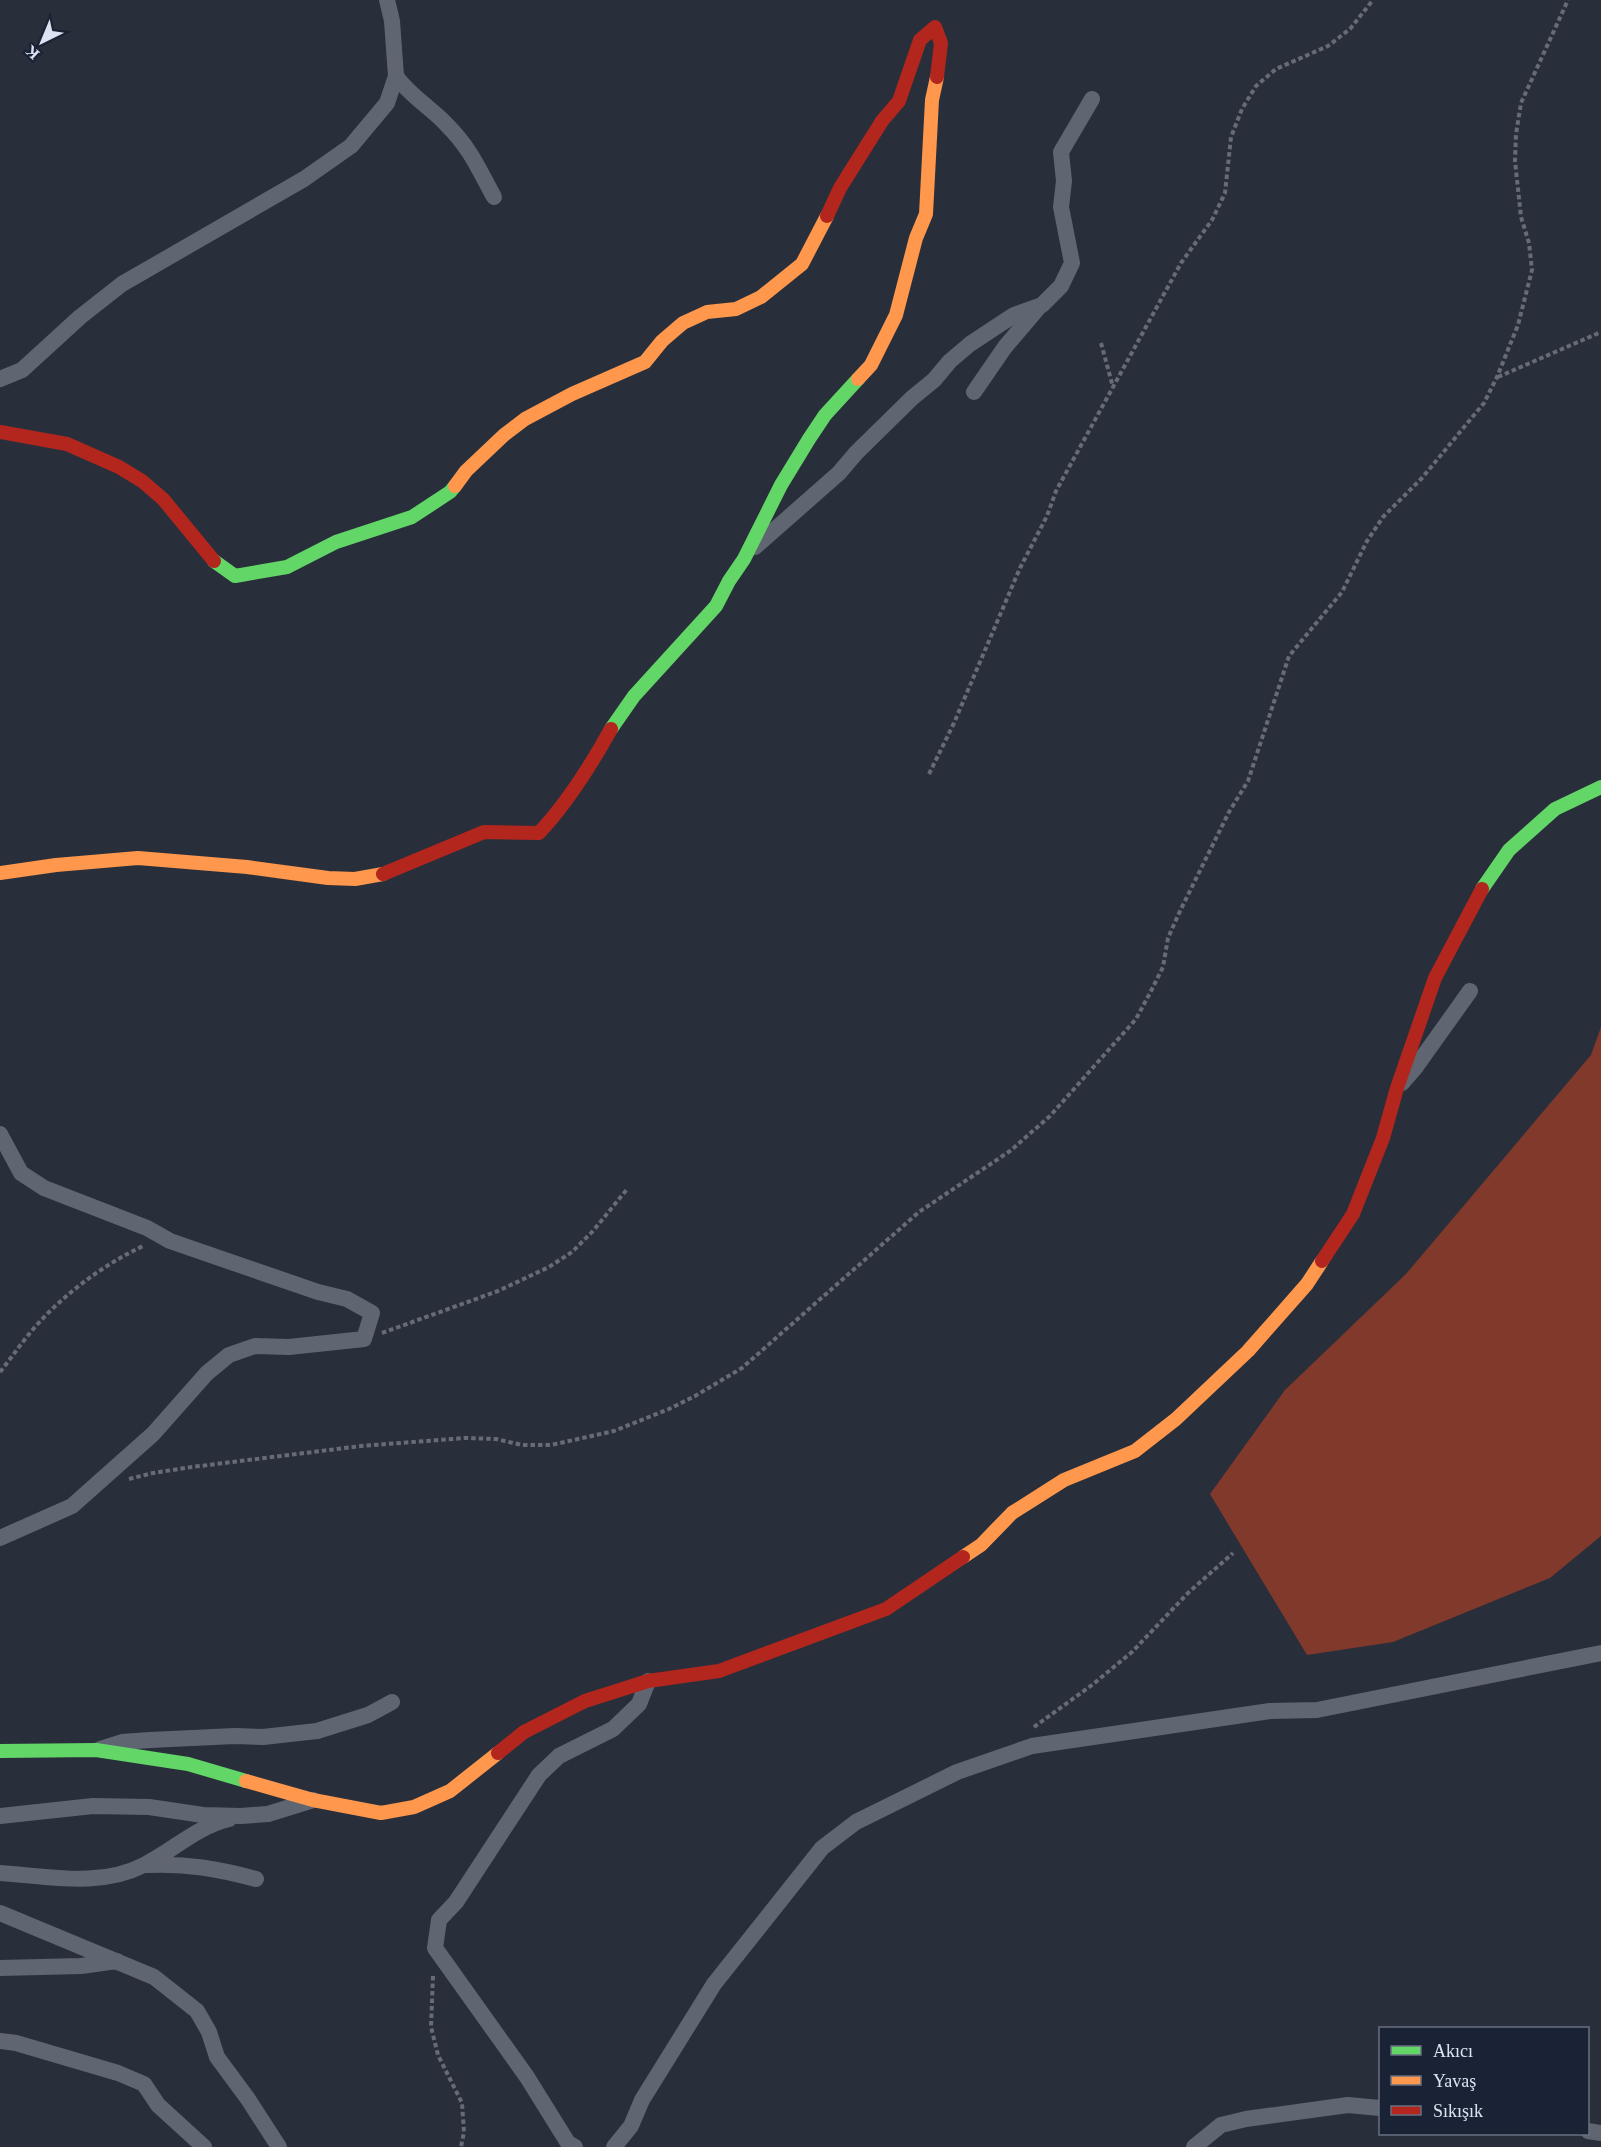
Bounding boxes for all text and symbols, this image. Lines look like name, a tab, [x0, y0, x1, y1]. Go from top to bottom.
north arrow	[12, 12, 72, 72]
text: K	[21, 42, 42, 63]
legend	[1379, 2027, 1589, 2135]
text: Akıcı	[1433, 2041, 1473, 2061]
text: Yavaş	[1433, 2071, 1476, 2091]
text: Sıkışık	[1433, 2101, 1483, 2121]

